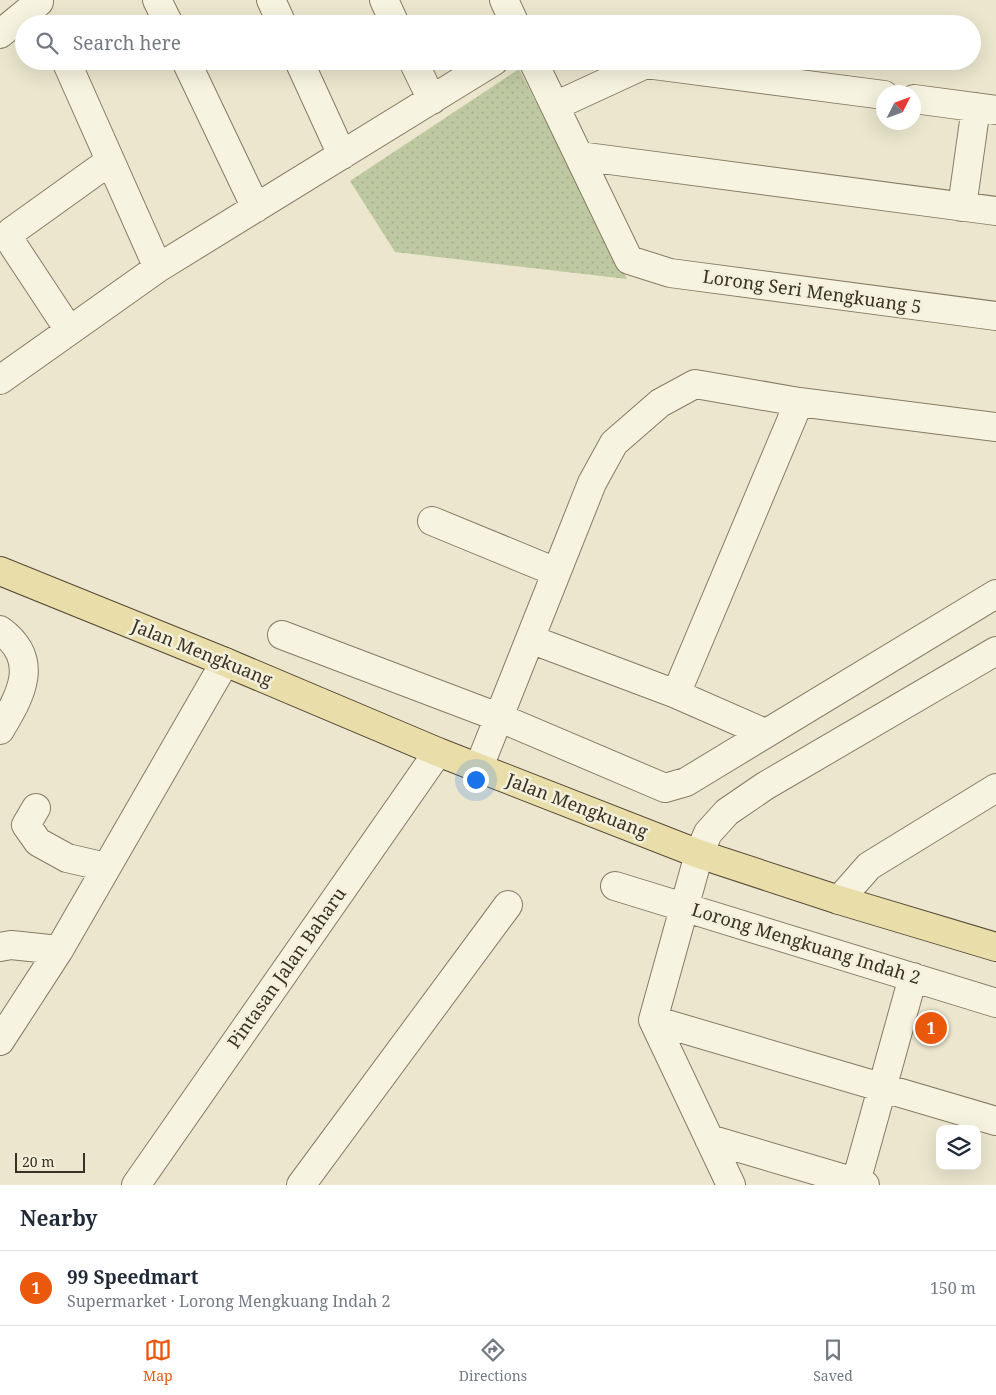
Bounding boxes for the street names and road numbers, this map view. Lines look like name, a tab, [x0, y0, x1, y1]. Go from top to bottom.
street label: Lorong Seri Mengkuang 5	[701, 264, 923, 318]
street label: Jalan Mengkuang	[128, 613, 277, 691]
street label: Jalan Mengkuang	[502, 767, 652, 843]
street label: Pintasan Jalan Baharu	[222, 882, 351, 1053]
street label: Lorong Mengkuang Indah 2	[689, 897, 924, 989]

